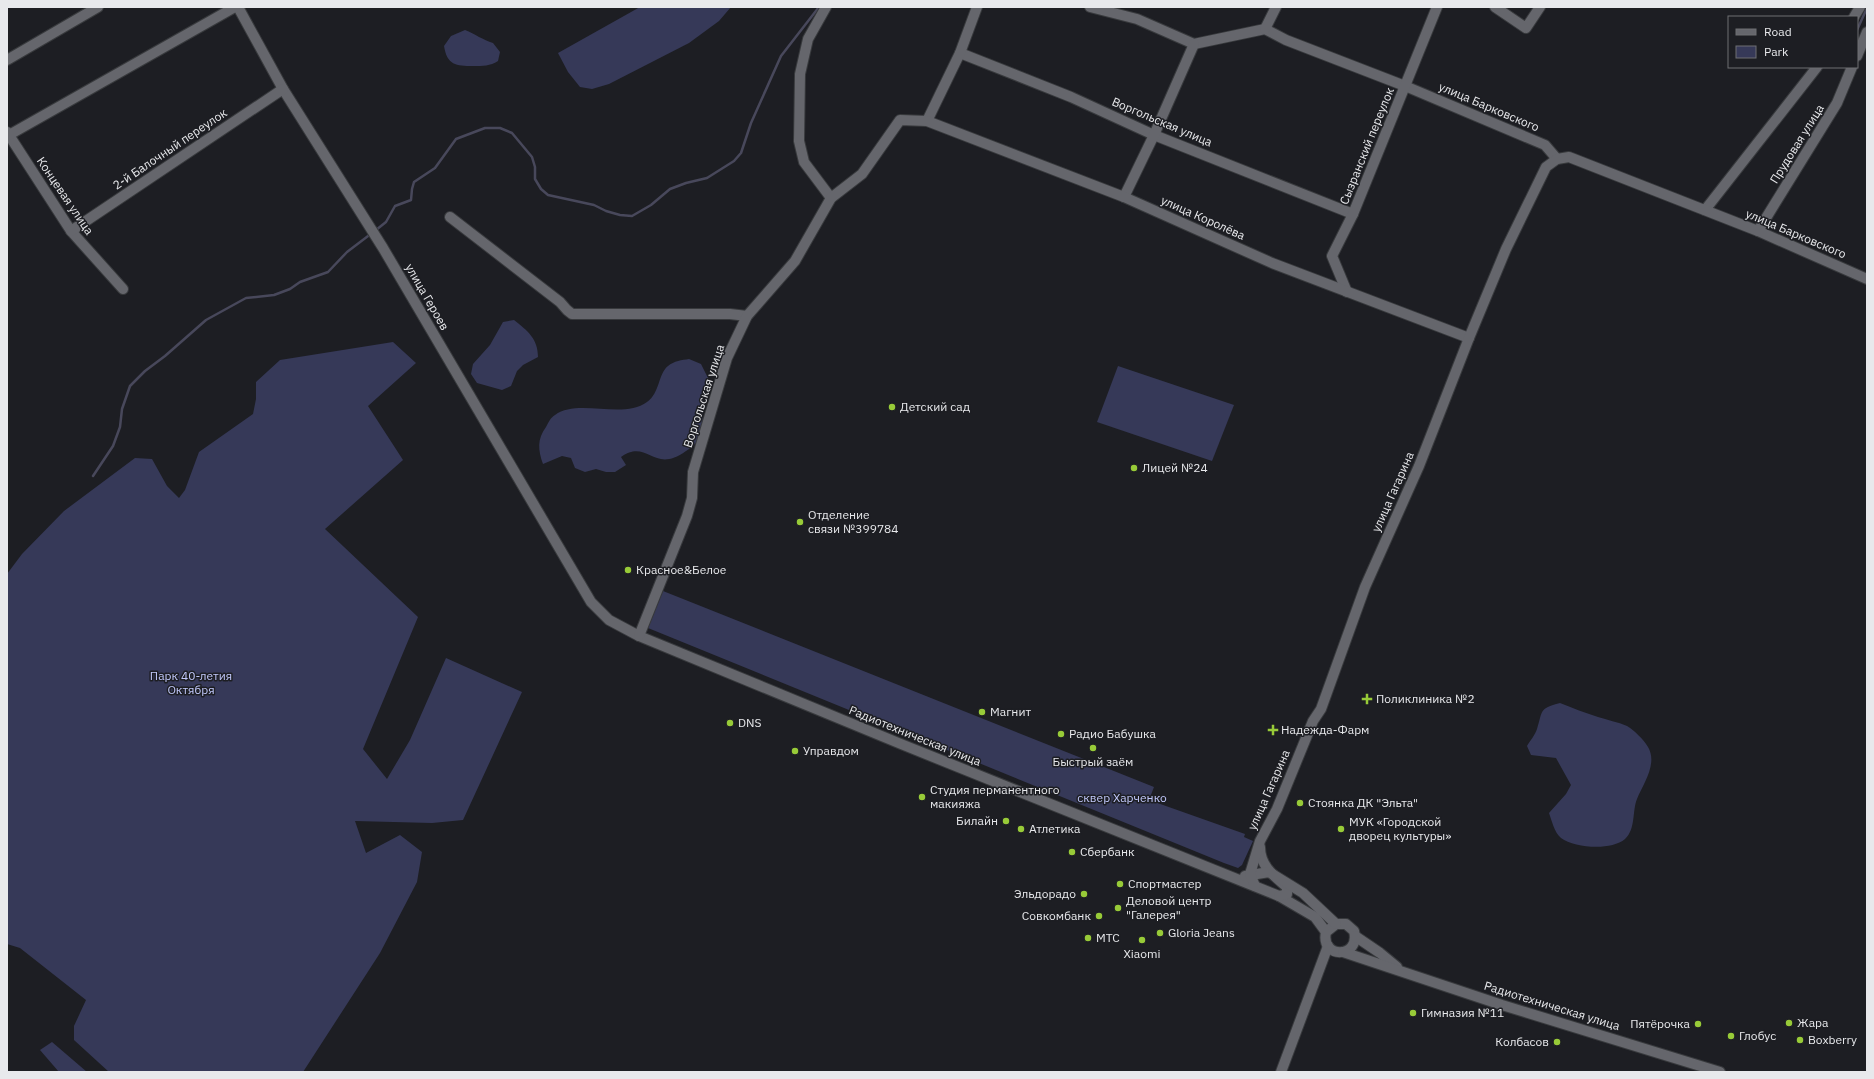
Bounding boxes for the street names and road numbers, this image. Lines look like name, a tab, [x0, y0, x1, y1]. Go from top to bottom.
street label: улица Барковского	[1437, 79, 1542, 135]
street label: Сызранский переулок	[1336, 85, 1397, 207]
street label: Воргольская улица	[1110, 94, 1215, 150]
street label: Прудовая улица	[1766, 101, 1827, 186]
street label: 2-й Балочный переулок	[110, 105, 230, 192]
street label: Концевая улица	[34, 154, 97, 238]
street label: улица Королёва	[1159, 192, 1248, 243]
street label: улица Барковского	[1744, 206, 1849, 262]
street label: улица Героев	[402, 261, 453, 333]
street label: Воргольская улица	[680, 342, 727, 449]
street label: улица Гагарина	[1368, 449, 1417, 534]
street label: Радиотехническая улица	[847, 702, 984, 769]
street label: улица Гагарина	[1244, 747, 1293, 832]
street label: Радиотехническая улица	[1482, 978, 1622, 1034]

